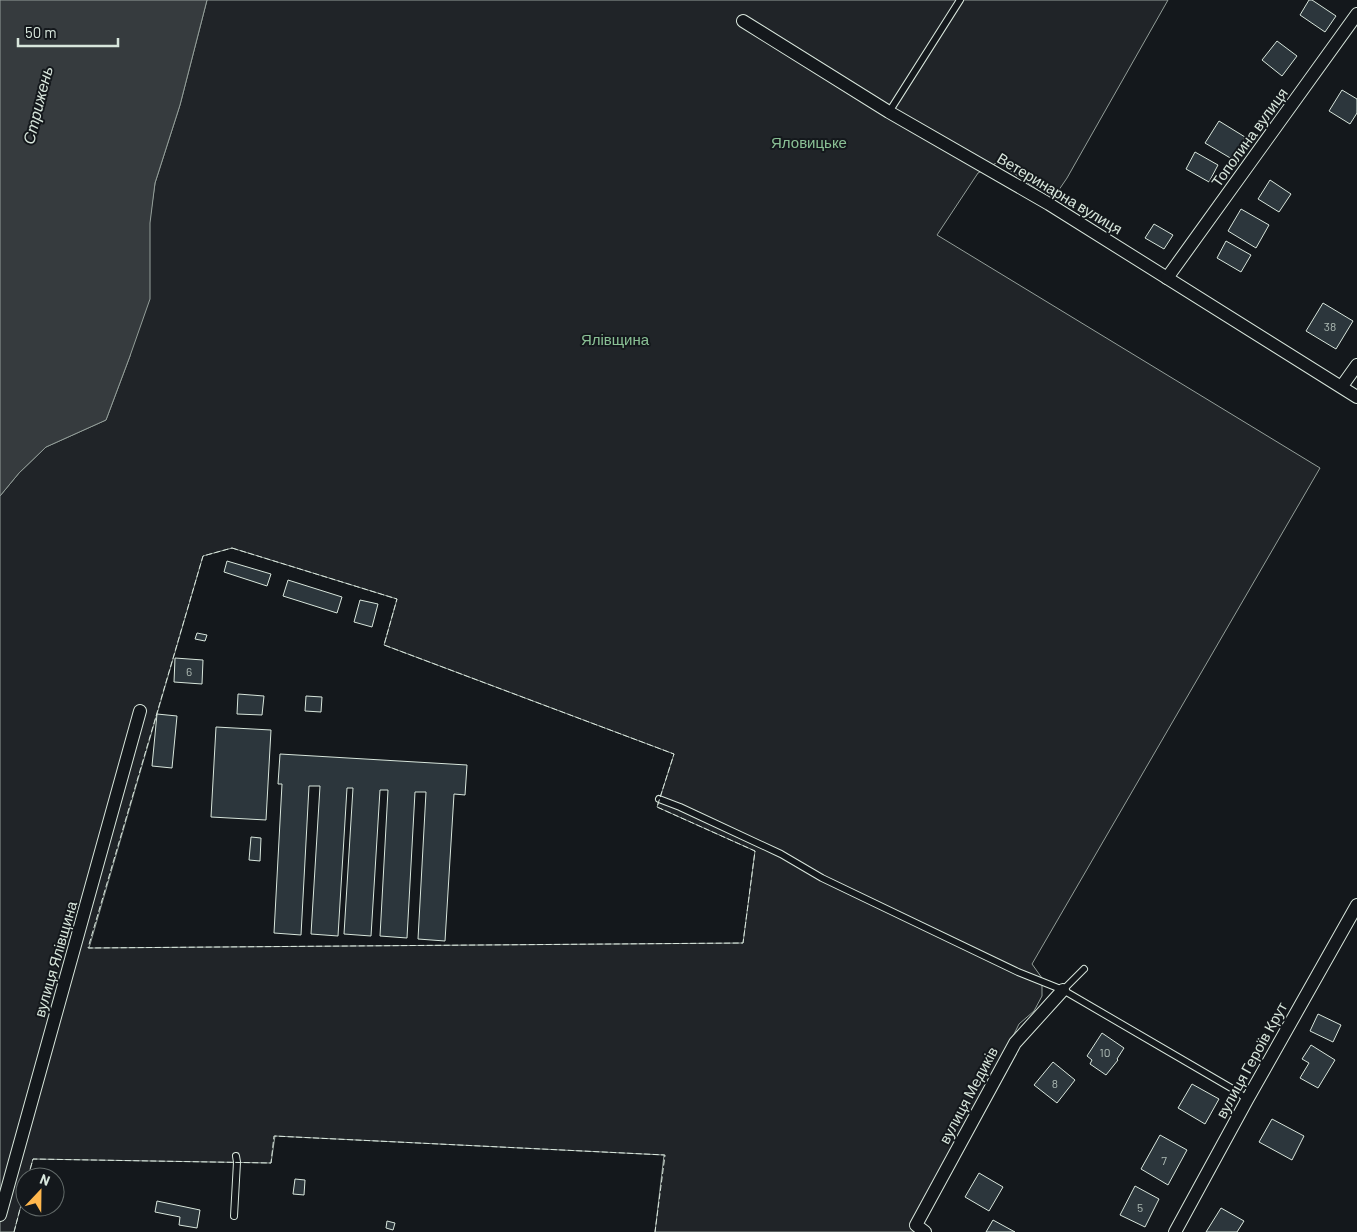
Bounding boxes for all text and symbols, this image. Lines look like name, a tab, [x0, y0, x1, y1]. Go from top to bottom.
scale bar	[18, 15, 118, 47]
text: 50 m	[25, 23, 57, 41]
water label: Стрижень	[18, 64, 56, 146]
street label: Тополина вулиця	[1207, 84, 1291, 190]
park label: Яловицьке	[771, 133, 847, 151]
street label: Ветеринарна вулиця	[994, 148, 1126, 238]
house number: 38	[1324, 319, 1336, 333]
park label: Ялівщина	[581, 330, 650, 348]
house number: 6	[186, 664, 192, 678]
street label: вулиця Ялівщина	[30, 898, 80, 1019]
street label: вулиця Героїв Крут	[1212, 999, 1290, 1121]
street label: вулиця Медиків	[935, 1043, 1001, 1147]
house number: 10	[1100, 1045, 1110, 1059]
house number: 8	[1052, 1076, 1058, 1090]
house number: 7	[1161, 1153, 1167, 1167]
north arrow	[15, 1167, 65, 1217]
text: N	[38, 1170, 53, 1189]
house number: 5	[1137, 1200, 1143, 1214]

